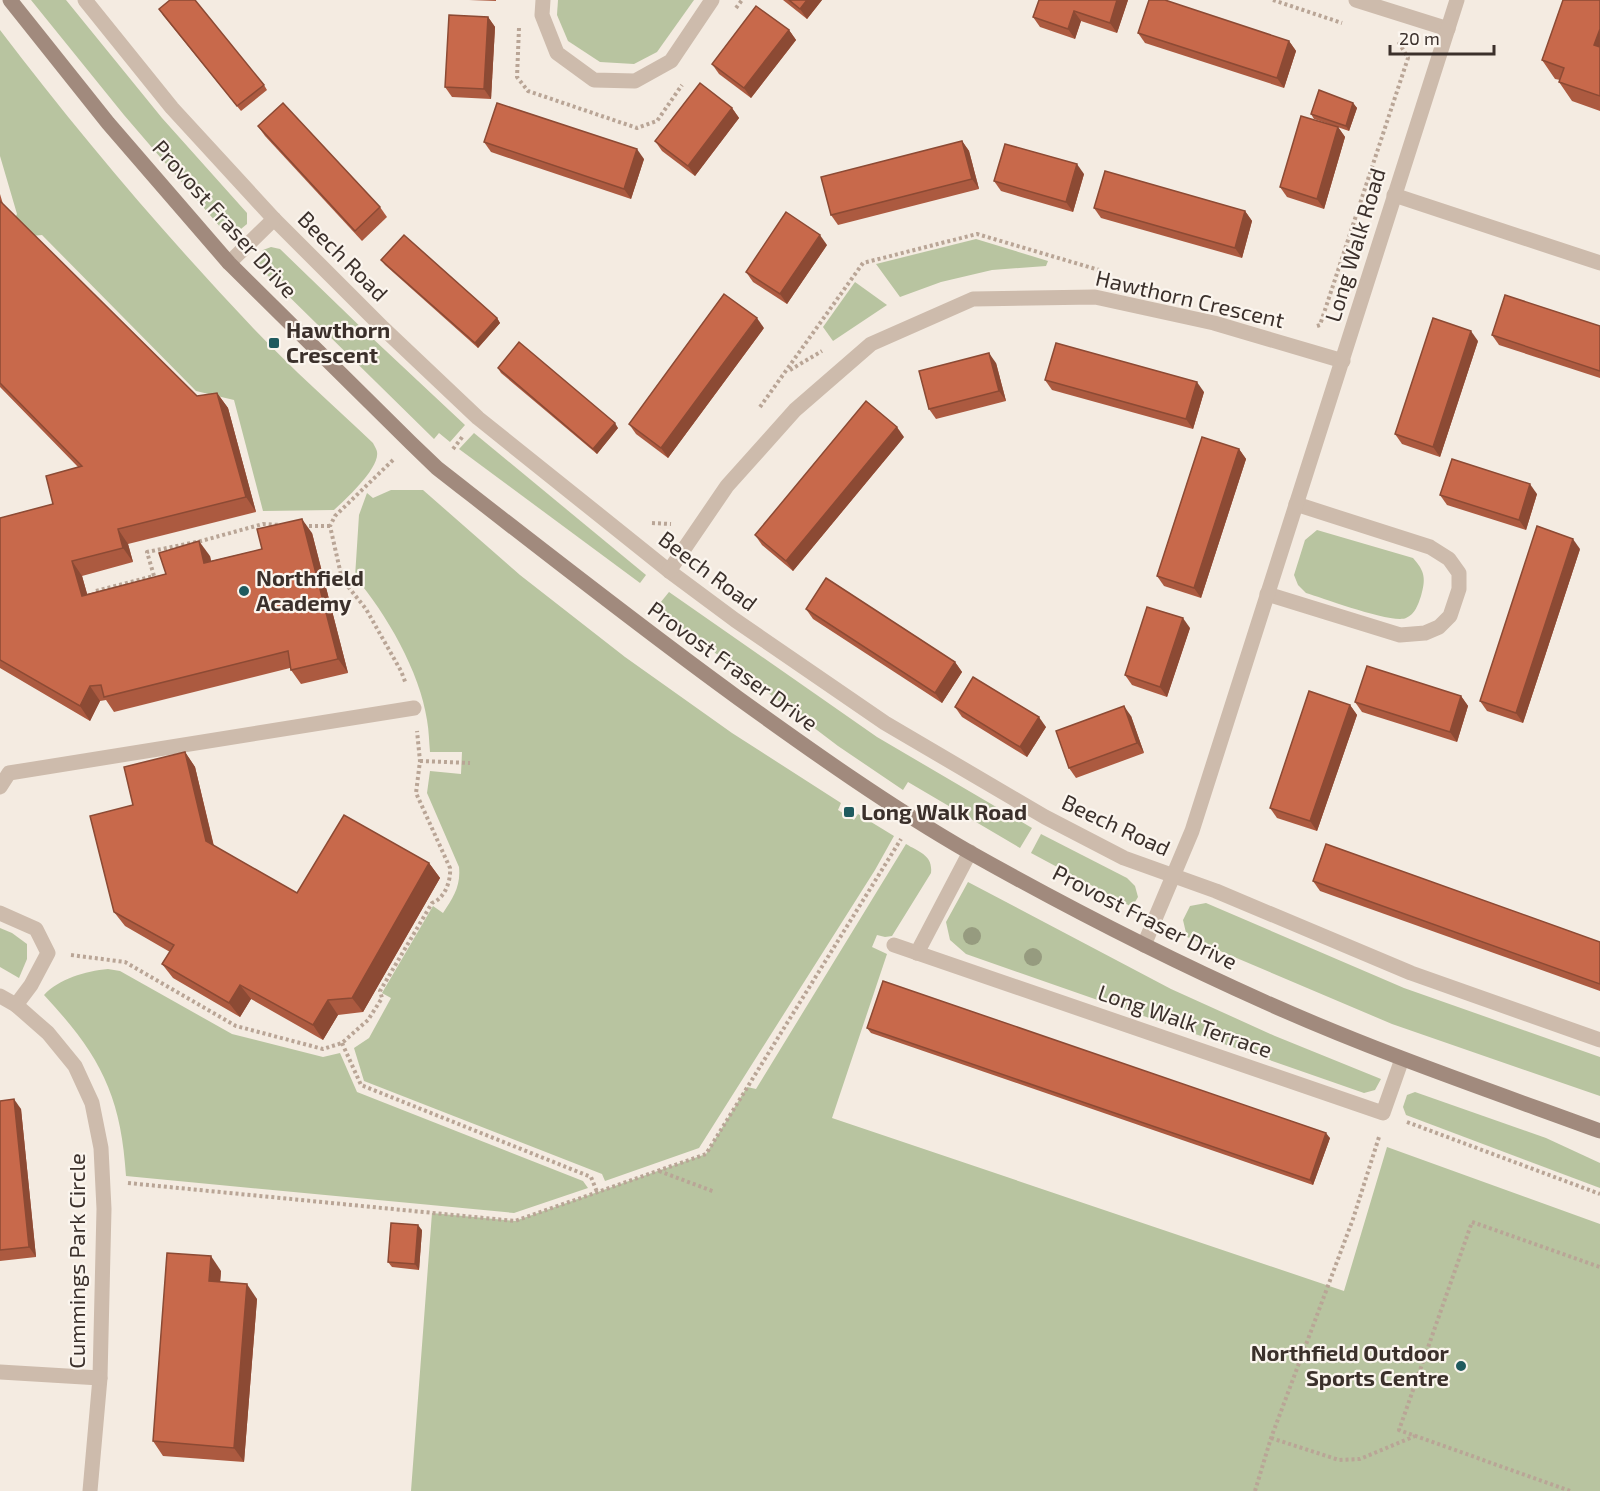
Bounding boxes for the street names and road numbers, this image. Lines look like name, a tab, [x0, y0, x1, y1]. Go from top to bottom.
street label: Provost Fraser Drive	[148, 134, 303, 303]
street label: Long Walk Road	[1318, 165, 1390, 325]
street label: Beech Road	[293, 205, 394, 306]
street label: Hawthorn Crescent	[1093, 264, 1287, 332]
street label: Beech Road	[654, 525, 763, 616]
street label: Provost Fraser Drive	[644, 595, 823, 735]
street label: Beech Road	[1058, 788, 1175, 860]
street label: Provost Fraser Drive	[1049, 858, 1242, 974]
street label: Long Walk Terrace	[1095, 978, 1276, 1062]
street label: Cummings Park Circle	[63, 1153, 89, 1369]

